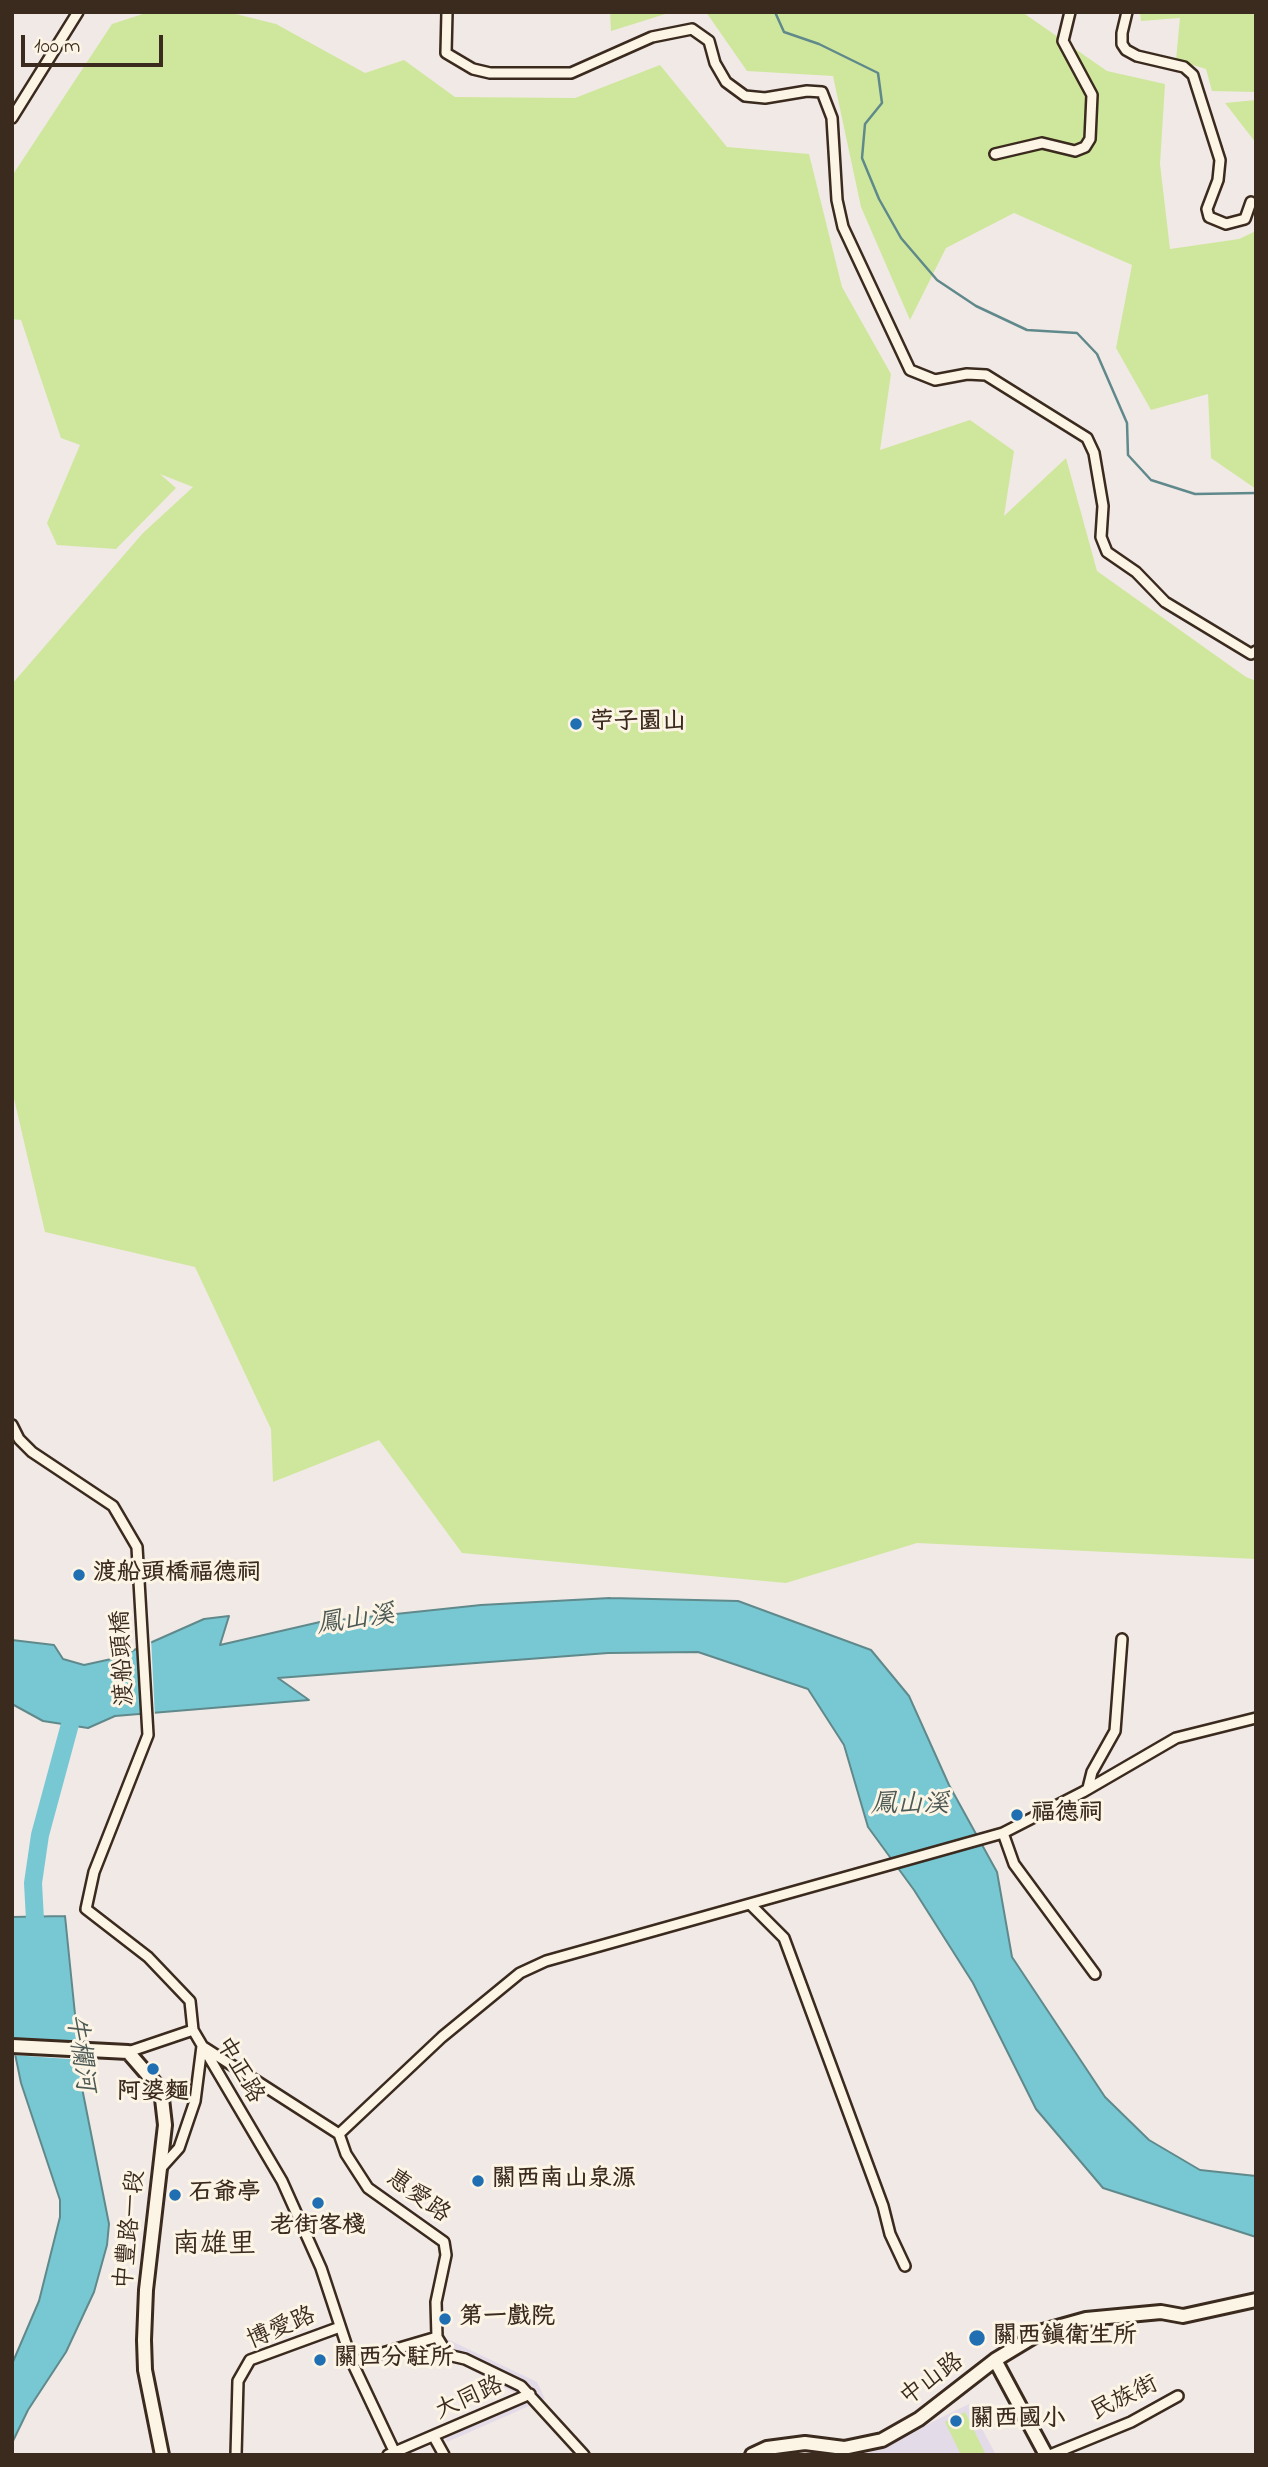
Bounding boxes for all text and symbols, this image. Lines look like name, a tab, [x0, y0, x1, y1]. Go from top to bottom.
scale bar	[24, 21, 166, 65]
text: 100 m	[34, 32, 80, 62]
place label: 苧子園山	[590, 710, 686, 738]
marker: 苧子園山	[568, 716, 584, 732]
place label: 渡船頭橋福德祠	[93, 1561, 261, 1589]
marker: 渡船頭橋福德祠	[71, 1567, 87, 1583]
water label: 鳳山溪	[315, 1601, 397, 1643]
street label: 渡船頭橋	[108, 1609, 142, 1707]
water label: 鳳山溪	[871, 1791, 949, 1823]
place label: 福德祠	[1031, 1801, 1103, 1829]
marker: 福德祠	[1009, 1807, 1025, 1823]
water label: 牛欄河	[57, 2012, 99, 2094]
street label: 中正路	[208, 2033, 268, 2109]
marker: 阿婆麵	[145, 2061, 161, 2077]
place label: 阿婆麵	[117, 2080, 189, 2108]
street label: 惠愛路	[379, 2165, 455, 2231]
place label: 關西南山泉源	[492, 2167, 636, 2195]
street label: 中豐路一段	[111, 2169, 153, 2291]
marker: 關西南山泉源	[470, 2173, 486, 2189]
place label: 石爺亭	[189, 2181, 261, 2209]
marker: 石爺亭	[167, 2187, 183, 2203]
marker: 老街客棧	[310, 2195, 326, 2211]
place label: 老街客棧	[270, 2214, 366, 2242]
district label: 南雄里	[172, 2230, 256, 2264]
street label: 博愛路	[243, 2303, 321, 2357]
place label: 第一戲院	[459, 2305, 555, 2333]
marker: 第一戲院	[437, 2311, 453, 2327]
place label: 關西鎮衛生所	[993, 2324, 1137, 2352]
marker: 關西鎮衛生所	[967, 2328, 987, 2348]
place label: 關西分駐所	[334, 2346, 454, 2374]
street label: 中山路	[895, 2348, 971, 2414]
marker: 關西分駐所	[312, 2352, 328, 2368]
street label: 民族街	[1086, 2371, 1164, 2429]
street label: 大同路	[431, 2372, 509, 2428]
place label: 關西國小	[970, 2407, 1066, 2435]
marker: 關西國小	[948, 2413, 964, 2429]

